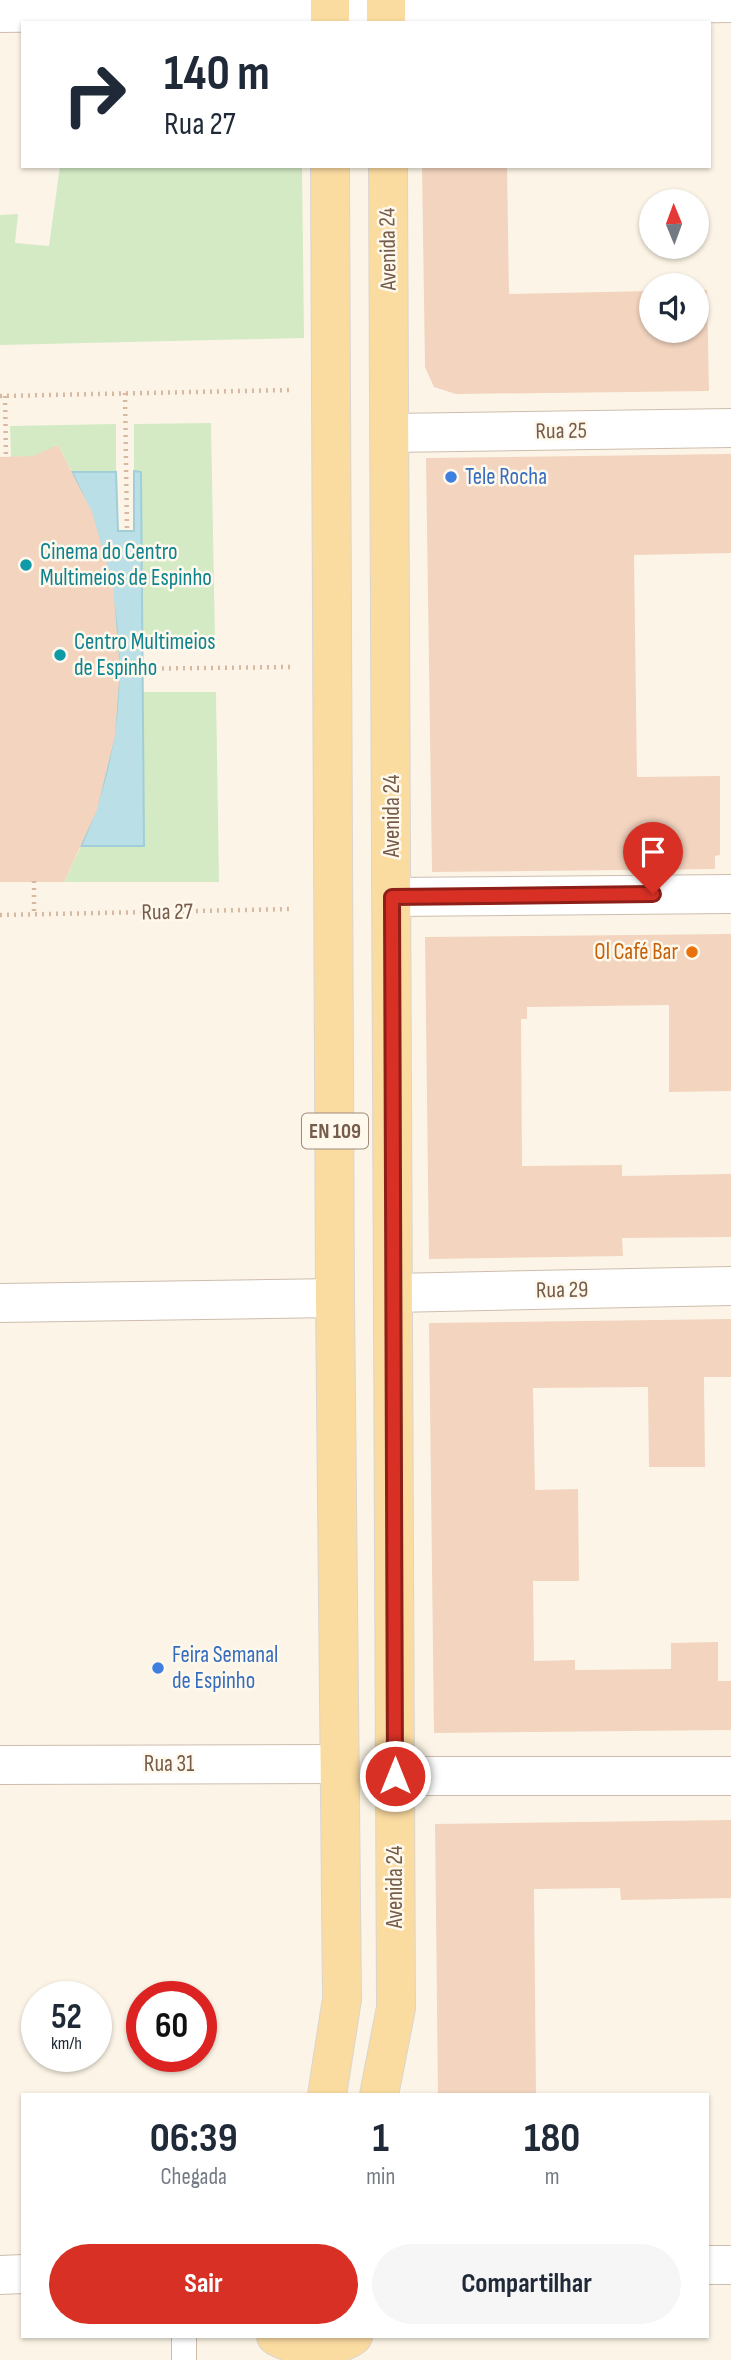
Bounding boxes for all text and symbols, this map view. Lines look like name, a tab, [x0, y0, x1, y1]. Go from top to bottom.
text: 140 m	[164, 45, 270, 104]
icon: right	[49, 49, 140, 140]
text: Rua 27	[164, 105, 236, 144]
north arrow	[639, 189, 709, 259]
map controls	[639, 189, 709, 343]
street label: Avenida 24	[373, 207, 403, 292]
button: sound	[639, 273, 709, 343]
street label: Rua 25	[535, 417, 587, 445]
place label: Tele Rocha	[465, 463, 547, 491]
marker: Tele Rocha	[443, 469, 459, 485]
place label: Cinema do Centro Multimeios de Espinho	[40, 538, 212, 592]
marker: Cinema do Centro Multimeios de Espinho	[18, 557, 34, 573]
place label: Centro Multimeios de Espinho	[74, 628, 216, 682]
marker: Centro Multimeios de Espinho	[52, 647, 68, 663]
street label: Avenida 24	[378, 774, 406, 858]
pin	[623, 822, 683, 894]
icon: arrive	[634, 833, 672, 871]
street label: Rua 27	[141, 898, 193, 926]
place label: Ol Café Bar	[594, 938, 678, 966]
marker: Ol Café Bar	[684, 944, 700, 960]
road number: EN 109	[302, 1114, 368, 1148]
street label: Rua 29	[536, 1276, 588, 1304]
place label: Feira Semanal de Espinho	[172, 1641, 278, 1695]
marker: Feira Semanal de Espinho	[150, 1660, 166, 1676]
position arrow	[358, 1739, 432, 1813]
street label: Rua 31	[144, 1750, 194, 1778]
street label: Avenida 24	[381, 1845, 409, 1929]
speed limit sign: 60	[126, 1981, 217, 2072]
text: 52	[51, 1996, 82, 2039]
text: km/h	[51, 2033, 82, 2054]
text: 06:39	[150, 2113, 238, 2164]
text: 1	[373, 2113, 389, 2164]
text: 180	[524, 2113, 580, 2164]
text: Chegada	[160, 2163, 227, 2191]
text: min	[366, 2163, 395, 2191]
text: m	[545, 2163, 560, 2191]
button: Sair	[49, 2244, 358, 2324]
button: Compartilhar	[372, 2244, 681, 2324]

